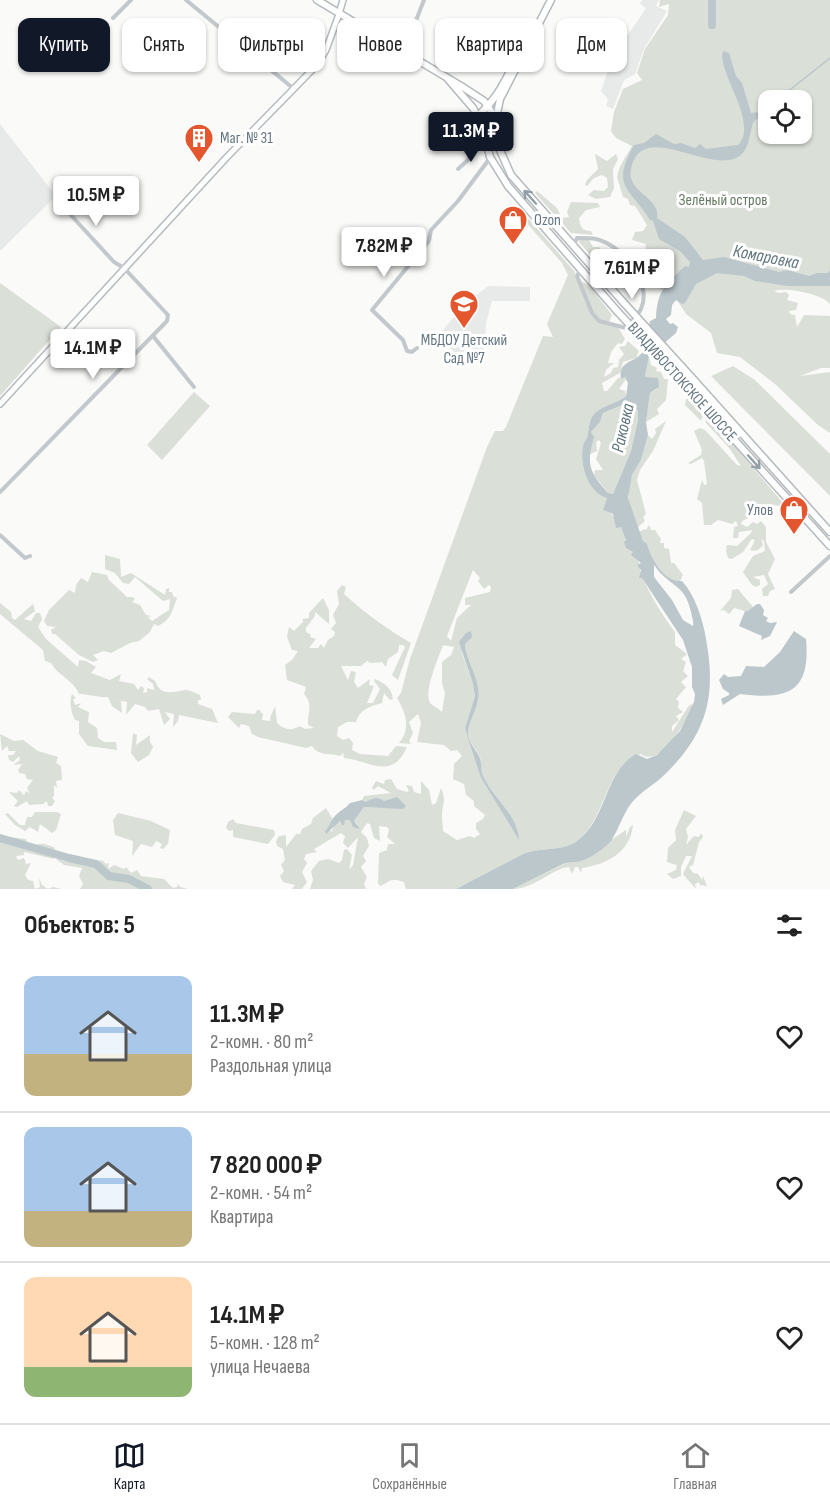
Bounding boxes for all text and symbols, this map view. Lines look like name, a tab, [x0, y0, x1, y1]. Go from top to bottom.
chip: Купить	[18, 18, 110, 72]
chip: Снять	[122, 18, 206, 72]
chip: Фильтры	[218, 18, 325, 72]
chip: Новое	[337, 18, 423, 72]
chip: Квартира	[435, 18, 544, 72]
chip: Дом	[556, 18, 627, 72]
map controls	[758, 90, 812, 144]
button: locate	[758, 90, 812, 144]
pin: 11.3M ₽	[416, 112, 526, 163]
text: 11.3M ₽	[442, 119, 500, 143]
building icon: Маг. № 31	[183, 122, 215, 164]
place label: Маг. № 31	[220, 129, 273, 148]
pin: 10.5M ₽	[41, 176, 151, 227]
text: 10.5M ₽	[67, 183, 125, 207]
one-way arrow	[523, 190, 537, 205]
park label: Зелёный остров	[679, 191, 767, 210]
shop icon: Ozon	[497, 204, 529, 246]
place label: Ozon	[534, 211, 561, 230]
pin: 7.82M ₽	[329, 227, 439, 278]
text: 7.82M ₽	[355, 234, 413, 258]
water label: Комаровка	[731, 240, 801, 274]
pin: 7.61M ₽	[577, 249, 687, 300]
text: 7.61M ₽	[604, 256, 660, 280]
school or university icon: МБДОУ Детский Сад №7	[448, 288, 480, 330]
street label: ВЛАДИВОСТОКСКОЕ ШОССЕ	[623, 318, 741, 446]
pin: 14.1M ₽	[38, 329, 148, 380]
place label: МБДОУ Детский Сад №7	[421, 331, 507, 368]
text: 14.1M ₽	[64, 336, 122, 360]
water label: Раковка	[607, 401, 639, 454]
one-way arrow	[747, 454, 761, 469]
shop icon: Улов	[778, 494, 810, 536]
place label: Улов	[747, 501, 773, 520]
icon: filters	[773, 909, 806, 942]
text: Объектов: 5	[24, 910, 135, 941]
text: 11.3M ₽	[210, 999, 284, 1030]
icon: home	[72, 1000, 144, 1072]
icon: heart	[773, 1020, 806, 1053]
text: 2-комн. · 80 m²	[210, 1030, 313, 1054]
text: Раздольная улица	[210, 1054, 332, 1078]
text: 7 820 000 ₽	[210, 1150, 322, 1181]
icon: home	[72, 1151, 144, 1223]
icon: heart	[773, 1171, 806, 1204]
text: 2-комн. · 54 m²	[210, 1181, 312, 1205]
text: Квартира	[210, 1205, 274, 1229]
text: 14.1M ₽	[210, 1300, 284, 1331]
icon: home	[72, 1301, 144, 1373]
icon: heart	[773, 1321, 806, 1354]
text: 5-комн. · 128 m²	[210, 1331, 320, 1355]
text: улица Нечаева	[210, 1355, 310, 1379]
tab: Карта	[113, 1439, 146, 1494]
tab: Сохранённые	[372, 1439, 447, 1494]
tab: Главная	[673, 1439, 717, 1494]

